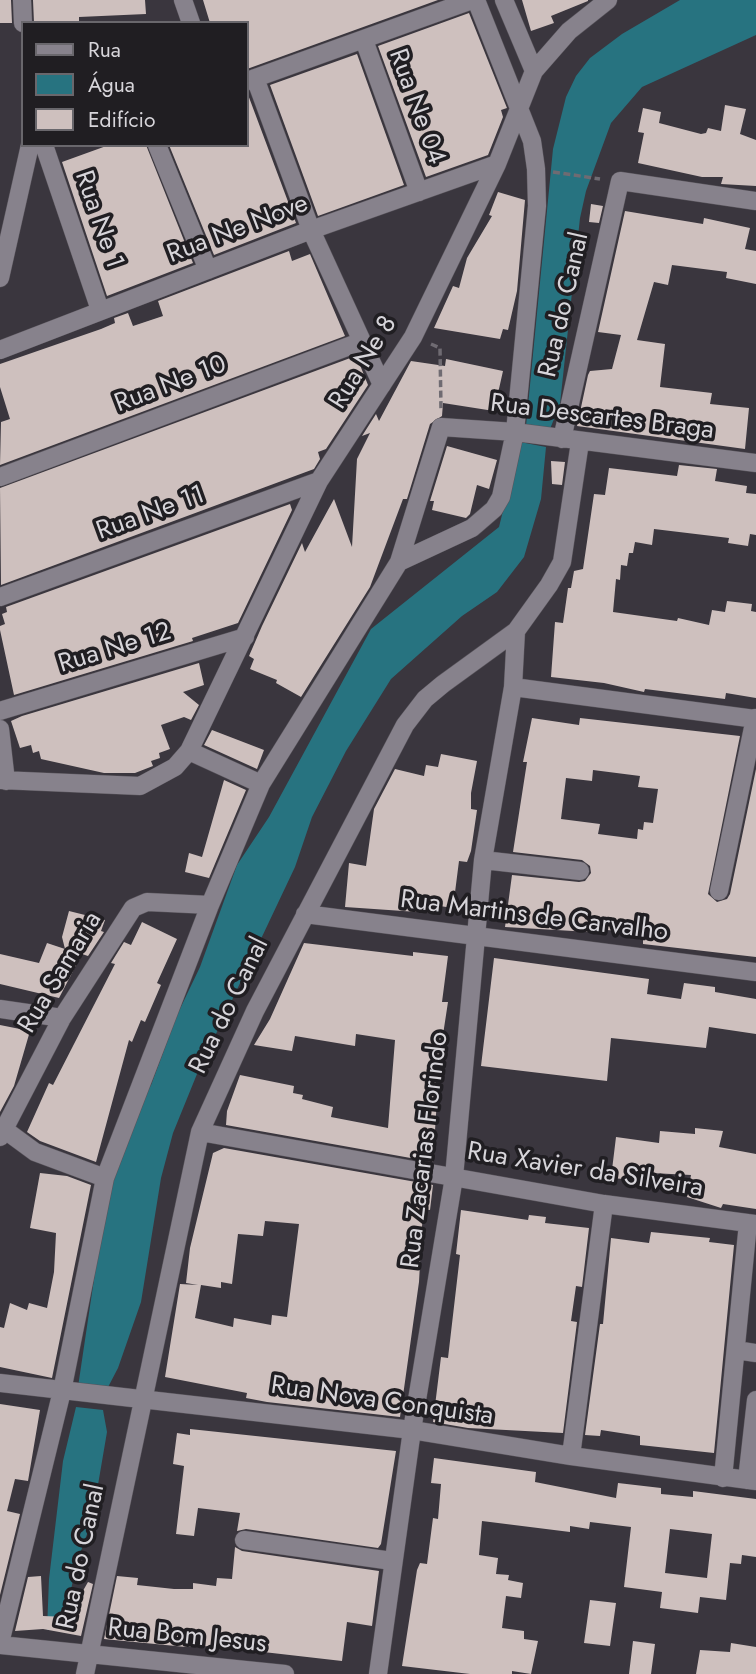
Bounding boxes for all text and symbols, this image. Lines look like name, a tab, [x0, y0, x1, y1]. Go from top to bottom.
legend	[21, 21, 248, 147]
text: Rua	[88, 35, 121, 65]
street label: Rua Ne 04	[381, 45, 451, 169]
text: Água	[88, 70, 135, 100]
text: Edifício	[88, 105, 155, 135]
street label: Rua Ne 1	[67, 167, 129, 273]
street label: Rua Ne Nove	[163, 189, 313, 271]
street label: Rua do Canal	[533, 229, 597, 381]
street label: Rua Ne 8	[323, 311, 405, 415]
street label: Rua Ne 10	[111, 349, 231, 421]
street label: Rua Descartes Braga	[488, 389, 716, 447]
street label: Rua Ne 11	[92, 480, 210, 548]
street label: Rua Ne 12	[55, 617, 175, 681]
street label: Rua Martins de Carvalho	[398, 885, 670, 949]
street label: Rua Samaria	[13, 907, 109, 1039]
street label: Rua do Canal	[184, 933, 276, 1079]
street label: Rua Zacarias Florindo	[396, 1030, 456, 1270]
street label: Rua Xavier da Silveira	[465, 1137, 705, 1205]
street label: Rua Nova Conquista	[269, 1371, 495, 1433]
street label: Rua do Canal	[51, 1481, 113, 1633]
street label: Rua Bom Jesus	[106, 1613, 268, 1661]

